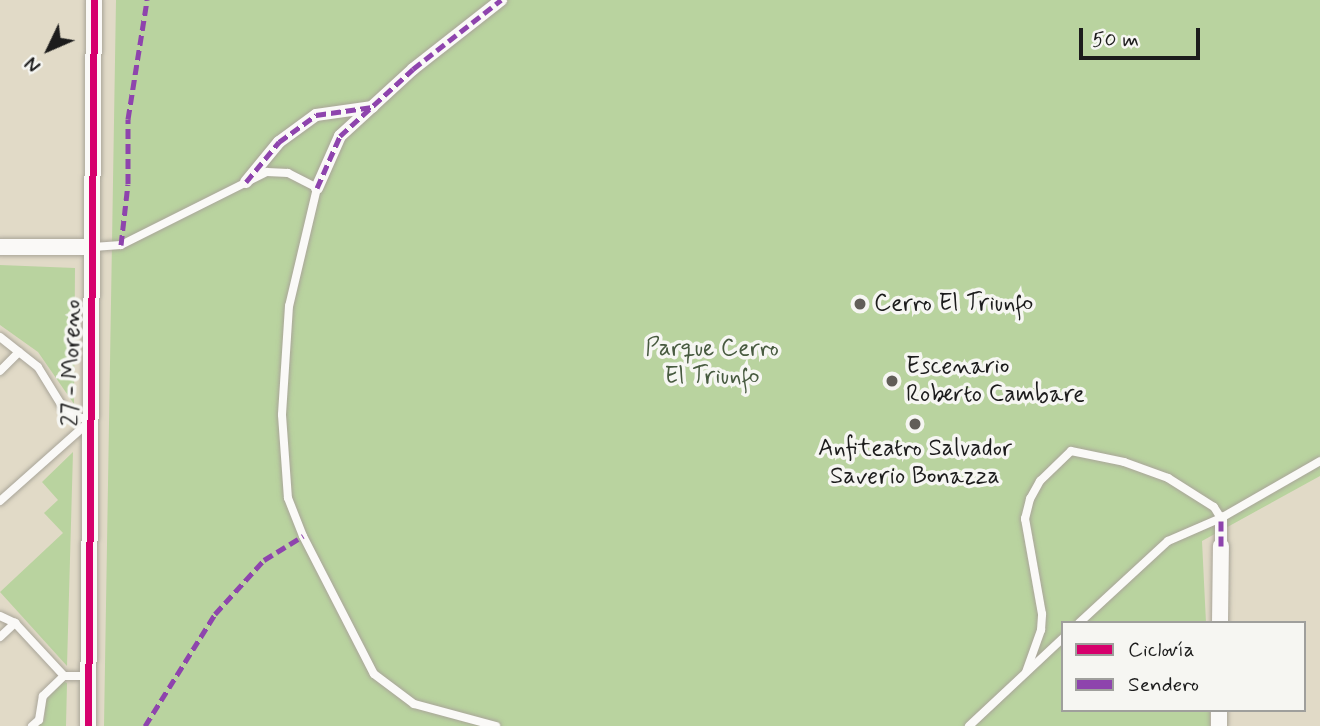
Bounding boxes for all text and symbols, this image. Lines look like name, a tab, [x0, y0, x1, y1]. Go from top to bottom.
north arrow	[14, 14, 84, 84]
scale bar	[1082, 14, 1203, 58]
text: 50 m	[1092, 26, 1139, 54]
text: N	[20, 51, 47, 77]
place label: Cerro El Triunfo	[874, 290, 1036, 318]
marker: Cerro El Triunfo	[852, 296, 868, 312]
street label: 27 - Moreno	[56, 299, 88, 427]
park label: Parque Cerro El Triunfo	[645, 335, 779, 391]
place label: Escenario Roberto Cambare	[906, 353, 1085, 409]
marker: Escenario Roberto Cambare	[884, 373, 900, 389]
marker: Anfiteatro Salvador Saverio Bonazza	[907, 416, 923, 432]
place label: Anfiteatro Salvador Saverio Bonazza	[818, 435, 1012, 491]
legend	[1061, 621, 1306, 712]
text: Ciclovía	[1128, 636, 1195, 664]
text: Sendero	[1128, 671, 1199, 699]

